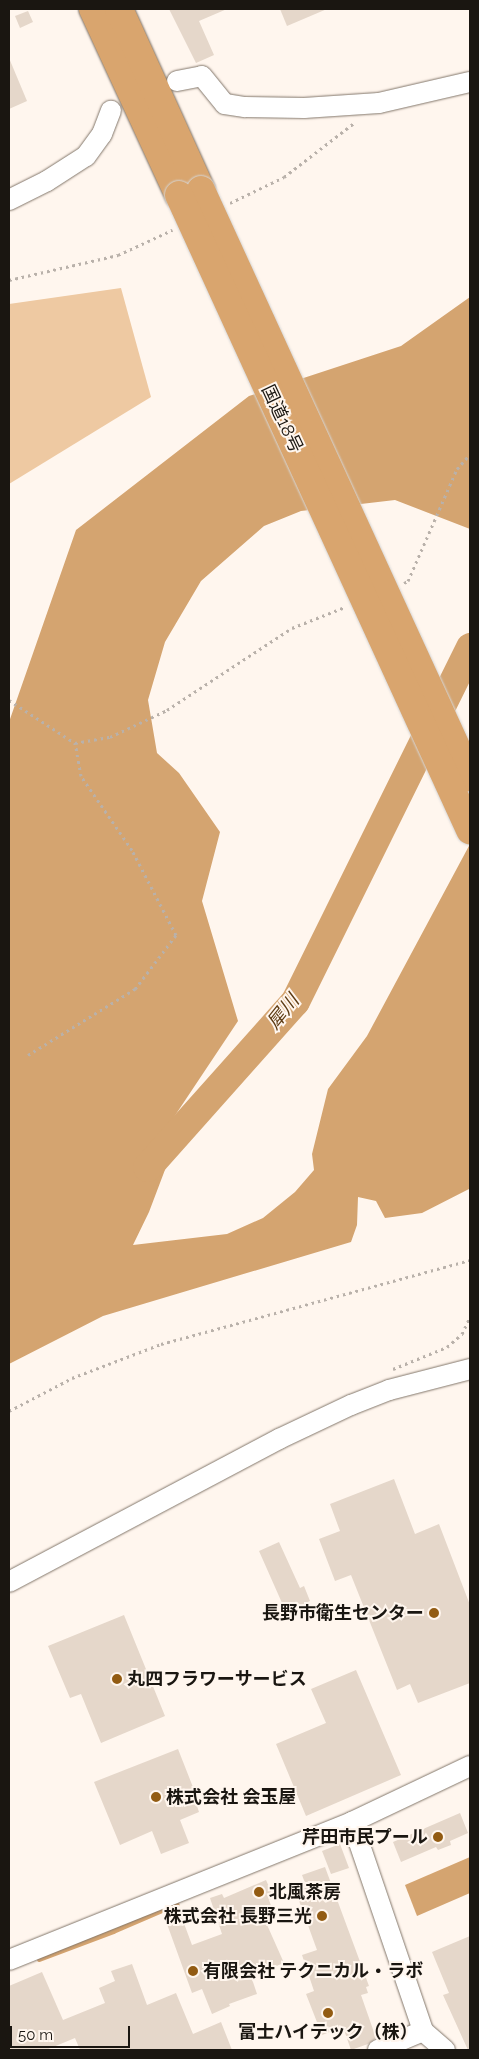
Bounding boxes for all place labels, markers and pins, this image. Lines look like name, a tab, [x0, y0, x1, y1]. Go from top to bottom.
place label: 長野市衛生センター	[262, 1602, 424, 1624]
marker: 長野市衛生センター	[428, 1607, 440, 1619]
place label: 丸四フラワーサービス	[127, 1668, 307, 1690]
marker: 丸四フラワーサービス	[111, 1673, 123, 1685]
place label: 株式会社 会玉屋	[166, 1786, 296, 1808]
marker: 株式会社 会玉屋	[150, 1791, 162, 1803]
place label: 芹田市民プール	[302, 1826, 428, 1848]
marker: 芹田市民プール	[432, 1831, 444, 1843]
place label: 北風茶房	[269, 1881, 341, 1903]
marker: 北風茶房	[253, 1886, 265, 1898]
place label: 株式会社 長野三光	[164, 1905, 312, 1927]
marker: 株式会社 長野三光	[316, 1910, 328, 1922]
place label: 有限会社 テクニカル・ラボ	[203, 1960, 423, 1982]
marker: 有限会社 テクニカル・ラボ	[187, 1965, 199, 1977]
marker: 富士ハイテック（株）	[322, 2007, 334, 2019]
place label: 富士ハイテック（株）	[238, 2021, 418, 2043]

